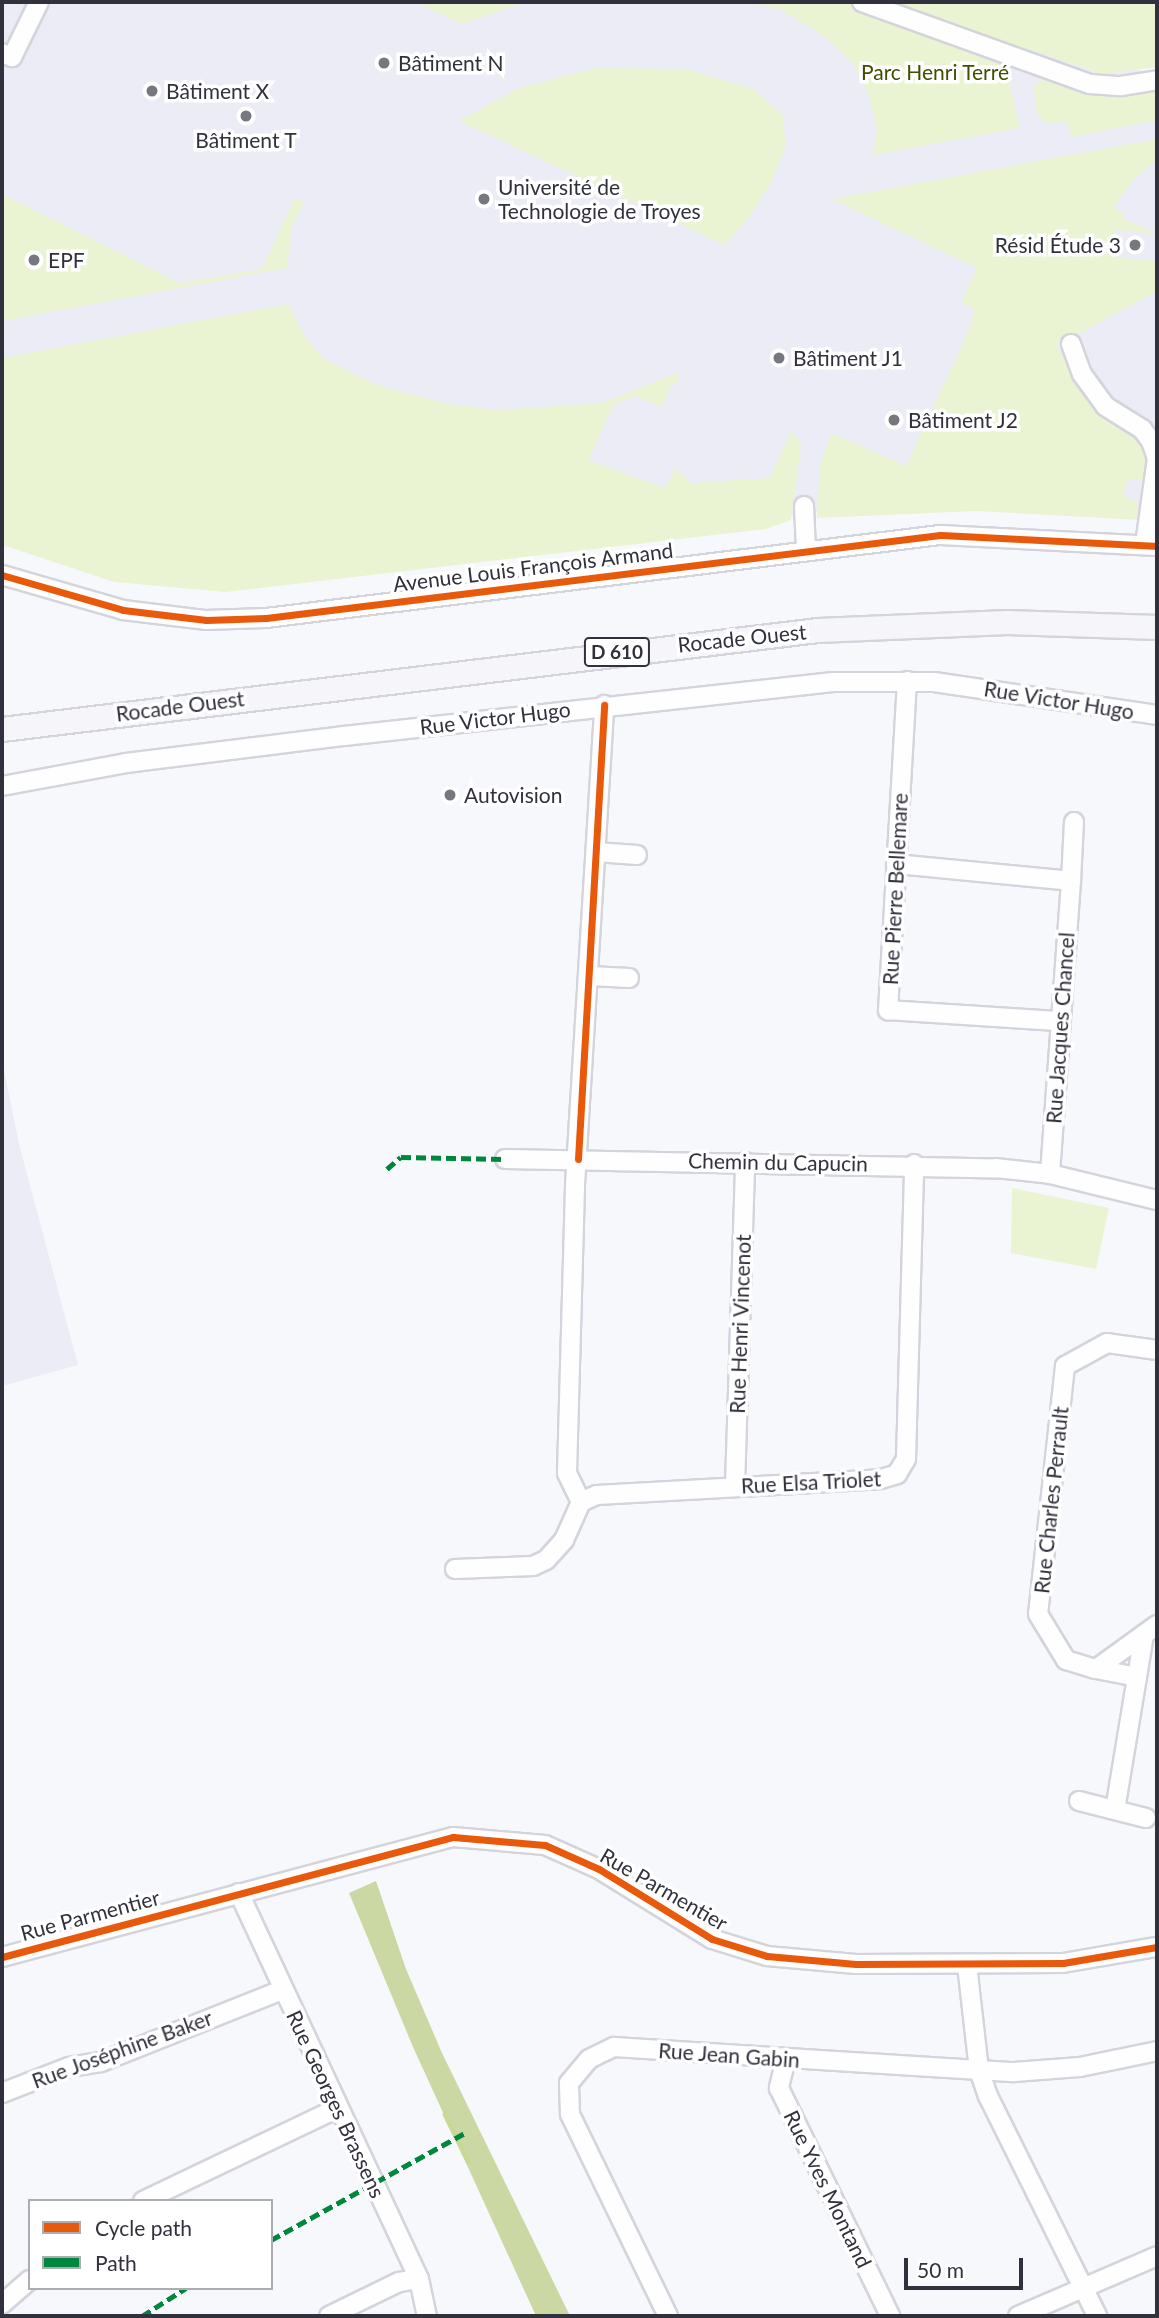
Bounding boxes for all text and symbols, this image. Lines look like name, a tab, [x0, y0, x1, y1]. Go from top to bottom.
place label: Bâtiment N	[398, 50, 504, 76]
marker: Bâtiment N	[376, 55, 392, 71]
park label: Parc Henri Terré	[861, 59, 1009, 85]
place label: Bâtiment X	[166, 78, 269, 104]
marker: Bâtiment X	[144, 83, 160, 99]
marker: Bâtiment T	[238, 108, 254, 124]
place label: Bâtiment T	[195, 127, 297, 153]
place label: Université de Technologie de Troyes	[498, 174, 701, 224]
marker: Université de Technologie de Troyes	[476, 191, 492, 207]
place label: Résid Étude 3	[995, 232, 1121, 258]
marker: Résid Étude 3	[1127, 237, 1143, 253]
place label: EPF	[48, 247, 85, 273]
marker: EPF	[26, 252, 42, 268]
place label: Bâtiment J1	[793, 345, 904, 371]
marker: Bâtiment J1	[771, 350, 787, 366]
place label: Bâtiment J2	[908, 407, 1019, 433]
marker: Bâtiment J2	[886, 412, 902, 428]
street label: Avenue Louis François Armand	[391, 537, 675, 597]
street label: Rocade Ouest	[676, 619, 808, 657]
road number: D 610	[584, 636, 650, 667]
street label: Rue Victor Hugo	[982, 676, 1136, 724]
street label: Rocade Ouest	[114, 686, 246, 726]
street label: Rue Victor Hugo	[418, 696, 572, 740]
place label: Autovision	[464, 782, 562, 808]
marker: Autovision	[442, 787, 458, 803]
street label: Rue Pierre Bellemare	[877, 792, 913, 986]
street label: Rue Jacques Chancel	[1041, 931, 1079, 1125]
street label: Chemin du Capucin	[688, 1148, 868, 1176]
street label: Rue Henri Vincenot	[724, 1233, 756, 1415]
street label: Rue Charles Perrault	[1029, 1405, 1073, 1595]
street label: Rue Elsa Triolet	[740, 1466, 882, 1498]
street label: Rue Parmentier	[596, 1842, 732, 1936]
street label: Rue Parmentier	[18, 1884, 162, 1946]
street label: Rue Joséphine Baker	[28, 2005, 216, 2093]
street label: Rue Georges Brassens	[281, 2006, 391, 2202]
street label: Rue Jean Gabin	[657, 2037, 801, 2073]
street label: Rue Yves Montand	[779, 2106, 877, 2272]
legend	[28, 2199, 273, 2290]
text: Cycle path	[95, 2215, 192, 2240]
scale bar	[907, 2244, 1026, 2288]
text: Path	[95, 2250, 137, 2275]
text: 50 m	[917, 2257, 964, 2282]

